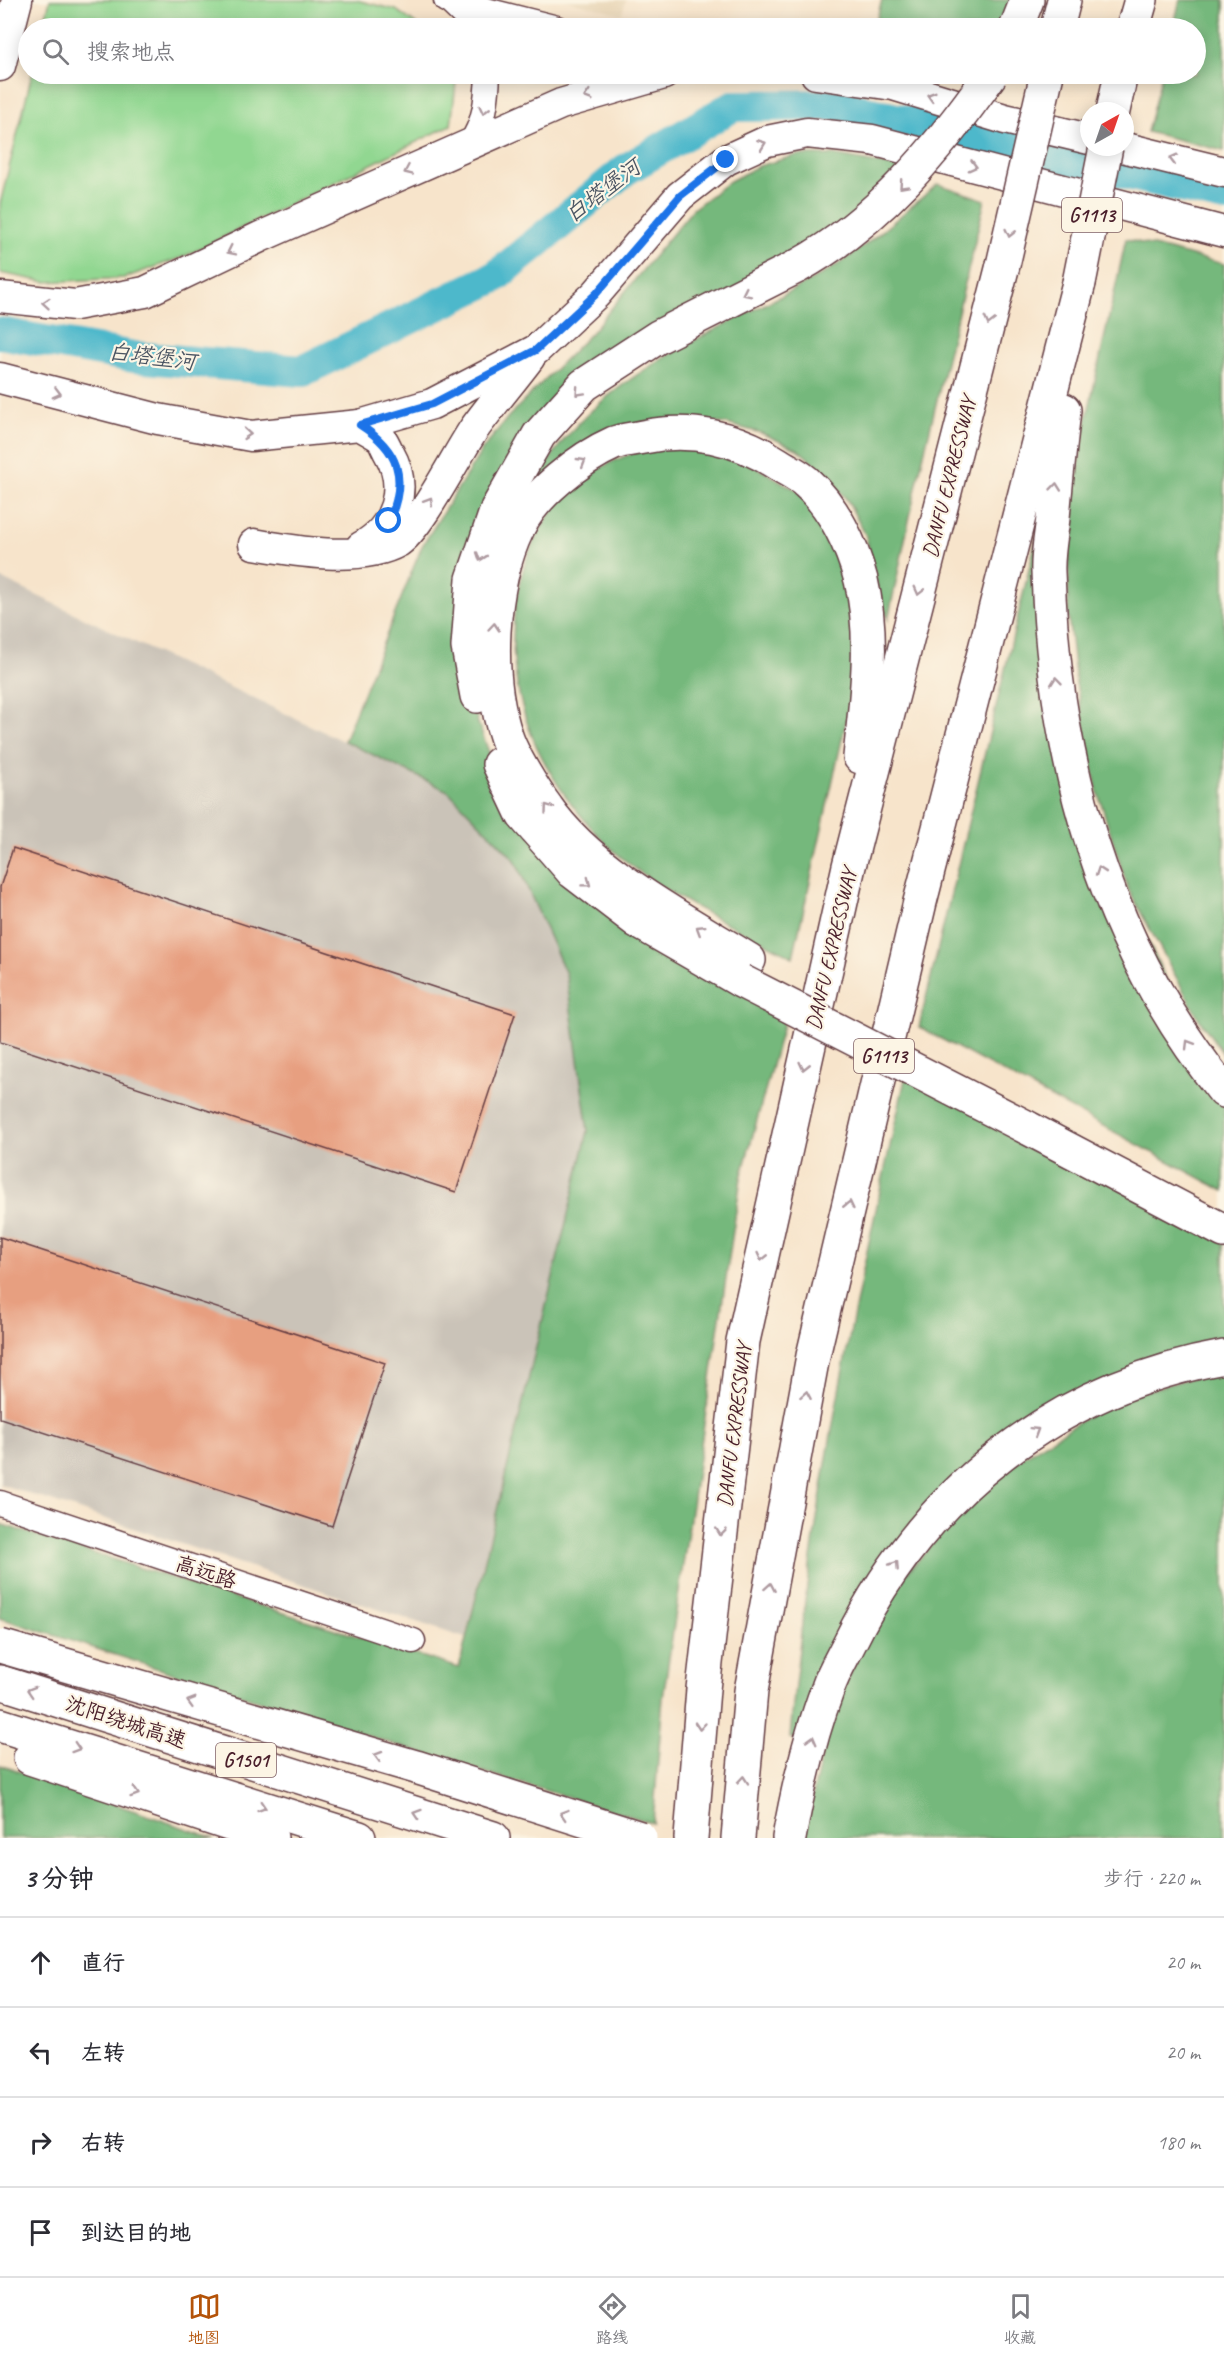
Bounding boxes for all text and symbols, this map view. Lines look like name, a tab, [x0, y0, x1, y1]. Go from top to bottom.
search box	[18, 18, 1206, 84]
icon: search	[39, 35, 72, 68]
text: 搜索地点	[87, 38, 175, 66]
one-way arrow	[583, 89, 594, 101]
one-way arrow	[926, 91, 937, 103]
north arrow	[1080, 102, 1134, 156]
one-way arrow	[479, 105, 492, 115]
one-way arrow	[756, 139, 767, 151]
route end	[712, 146, 738, 172]
water label: 白塔堡河	[559, 152, 649, 229]
one-way arrow	[1168, 154, 1178, 167]
one-way arrow	[968, 159, 978, 172]
one-way arrow	[404, 164, 415, 176]
one-way arrow	[899, 178, 910, 188]
road number: G1113	[1062, 198, 1122, 232]
one-way arrow	[1005, 228, 1018, 238]
one-way arrow	[226, 244, 237, 256]
one-way arrow	[742, 286, 753, 298]
one-way arrow	[42, 297, 51, 310]
one-way arrow	[983, 316, 996, 326]
water label: 白塔堡河	[107, 338, 200, 377]
one-way arrow	[51, 385, 61, 398]
one-way arrow	[575, 385, 586, 395]
street label: DANFU EXPRESSWAY	[916, 390, 983, 560]
one-way arrow	[242, 427, 251, 440]
one-way arrow	[576, 457, 586, 469]
one-way arrow	[1049, 483, 1062, 492]
one-way arrow	[421, 497, 433, 507]
route start	[375, 507, 401, 533]
one-way arrow	[475, 551, 488, 562]
one-way arrow	[914, 586, 927, 596]
one-way arrow	[487, 622, 500, 631]
one-way arrow	[1050, 677, 1063, 686]
one-way arrow	[544, 804, 555, 815]
street label: DANFU EXPRESSWAY	[800, 862, 863, 1032]
one-way arrow	[1095, 866, 1108, 877]
one-way arrow	[581, 875, 592, 886]
one-way arrow	[696, 925, 706, 937]
road number: G1113	[854, 1039, 914, 1073]
one-way arrow	[1185, 1040, 1196, 1050]
one-way arrow	[798, 1061, 811, 1071]
one-way arrow	[841, 1200, 854, 1210]
one-way arrow	[756, 1251, 769, 1261]
street label: DANFU EXPRESSWAY	[711, 1337, 757, 1508]
one-way arrow	[799, 1390, 812, 1400]
one-way arrow	[1029, 1427, 1039, 1439]
one-way arrow	[715, 1528, 728, 1537]
street label: 高远路	[172, 1550, 240, 1594]
one-way arrow	[887, 1560, 898, 1571]
one-way arrow	[763, 1582, 776, 1592]
one-way arrow	[26, 1686, 37, 1699]
street label: 沈阳绕城高速	[62, 1690, 190, 1754]
one-way arrow	[186, 1697, 197, 1709]
one-way arrow	[694, 1722, 707, 1731]
one-way arrow	[805, 1735, 817, 1746]
one-way arrow	[70, 1741, 81, 1754]
road number: G1501	[216, 1743, 276, 1777]
one-way arrow	[373, 1751, 384, 1763]
one-way arrow	[736, 1775, 749, 1784]
one-way arrow	[129, 1785, 140, 1798]
one-way arrow	[256, 1800, 267, 1812]
one-way arrow	[412, 1809, 423, 1821]
one-way arrow	[559, 1809, 570, 1821]
text: 3 分钟	[24, 1862, 94, 1895]
text: 步行 · 220 m	[1104, 1866, 1200, 1891]
icon: ahead	[24, 1946, 57, 1979]
text: 直行	[81, 1949, 125, 1977]
text: 20 m	[1166, 1950, 1200, 1975]
icon: left	[24, 2036, 57, 2069]
text: 左转	[81, 2039, 125, 2067]
text: 20 m	[1166, 2040, 1200, 2065]
icon: right	[24, 2126, 57, 2159]
text: 右转	[81, 2129, 125, 2157]
text: 180 m	[1157, 2130, 1200, 2155]
icon: arrive	[24, 2216, 57, 2249]
text: 到达目的地	[81, 2219, 191, 2247]
tab: 地图	[188, 2290, 221, 2348]
tab: 路线	[596, 2290, 629, 2348]
tab: 收藏	[1004, 2290, 1037, 2348]

